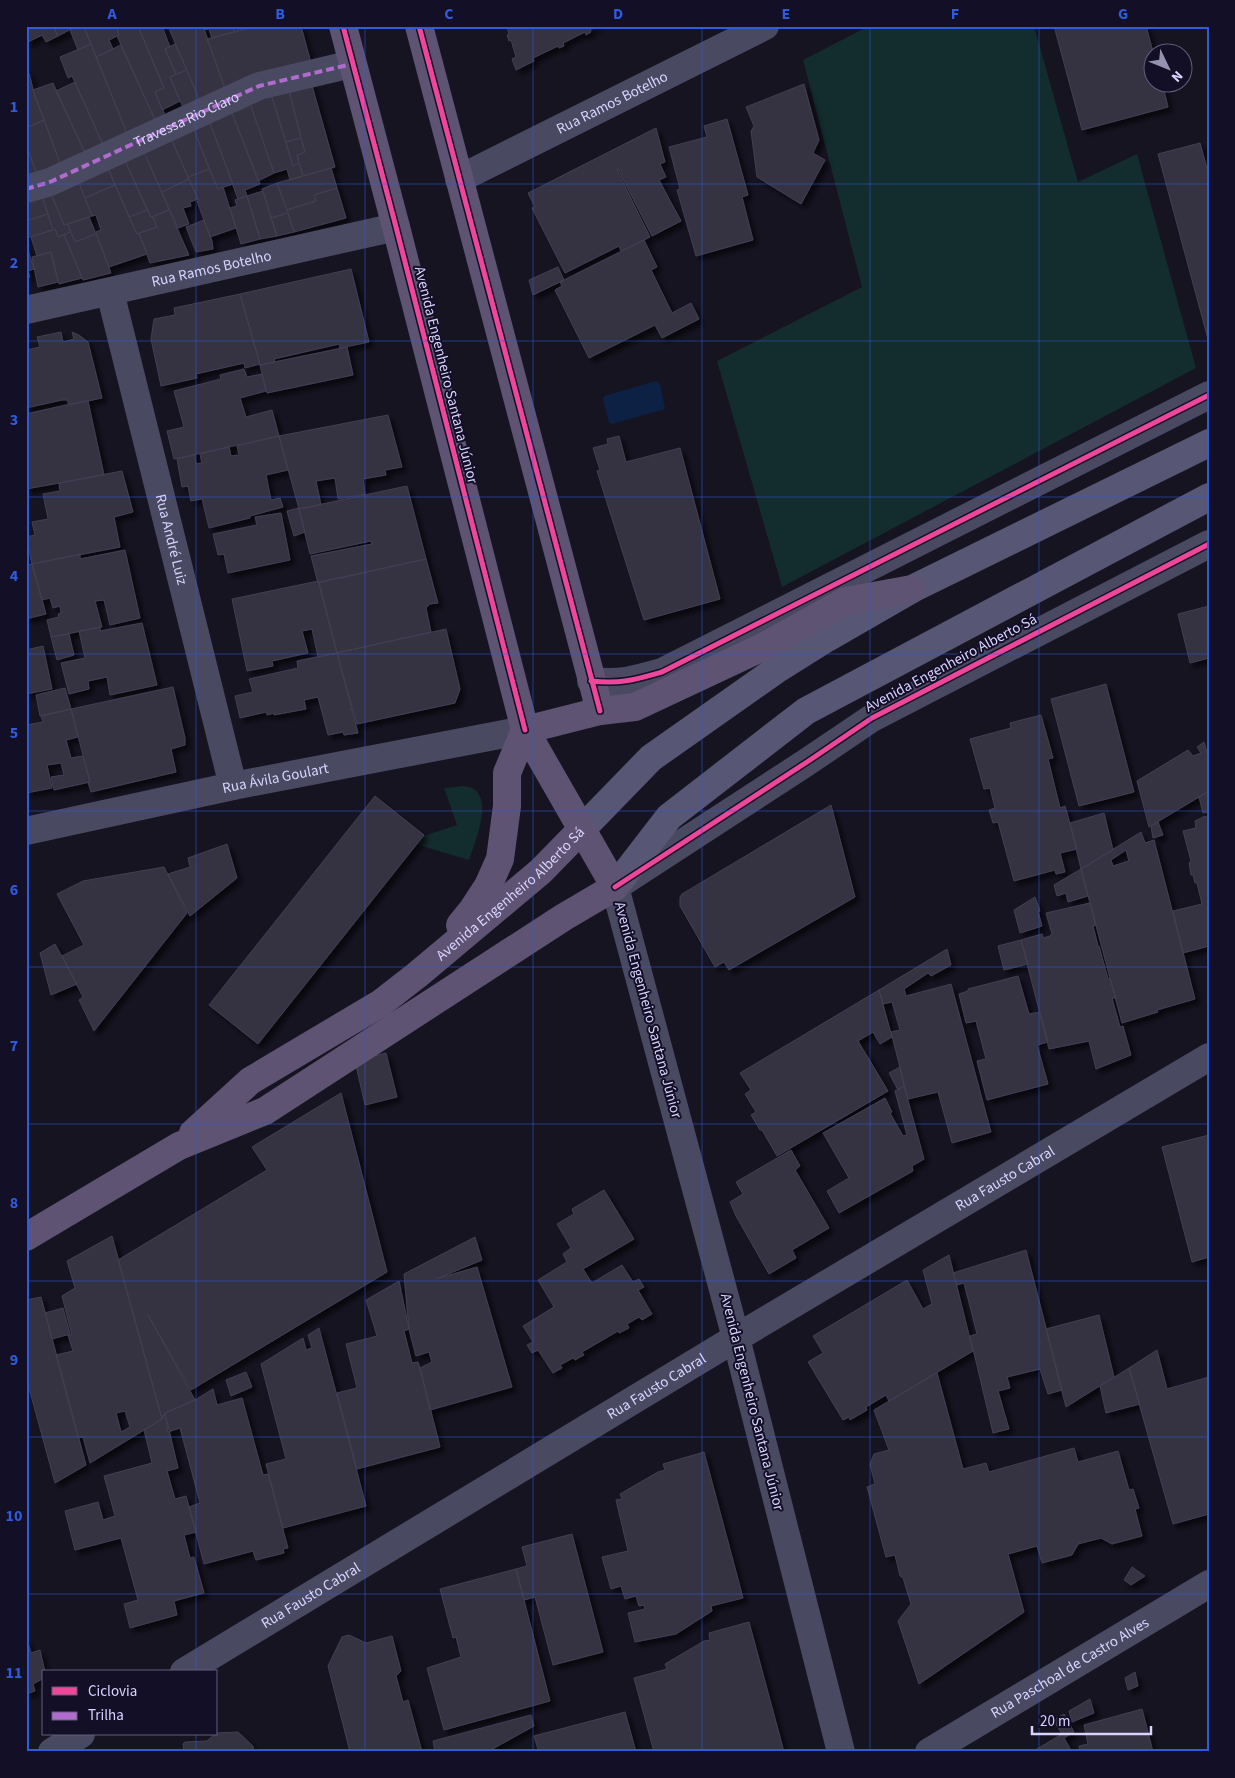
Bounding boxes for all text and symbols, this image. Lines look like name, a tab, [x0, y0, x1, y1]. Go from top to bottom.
text: A	[106, 3, 117, 25]
text: B	[275, 3, 285, 25]
text: C	[444, 3, 454, 25]
text: D	[613, 3, 623, 25]
text: E	[782, 3, 790, 25]
text: F	[951, 3, 959, 25]
text: G	[1118, 3, 1128, 25]
north arrow	[1142, 42, 1192, 92]
street label: Rua Ramos Botelho	[553, 66, 671, 139]
text: N	[1166, 66, 1187, 86]
street label: Travessa Rio Claro	[130, 86, 242, 153]
text: 1	[10, 96, 18, 118]
street label: Rua Ramos Botelho	[149, 245, 273, 292]
text: 2	[10, 252, 18, 274]
street label: Avenida Engenheiro Santana Júnior	[409, 264, 483, 487]
text: 3	[10, 409, 18, 431]
street label: Rua André Luiz	[150, 492, 193, 587]
text: 4	[10, 565, 19, 587]
street label: Avenida Engenheiro Alberto Sá	[861, 609, 1041, 717]
text: 5	[10, 722, 18, 744]
street label: Rua Ávila Goulart	[220, 757, 330, 799]
street label: Avenida Engenheiro Alberto Sá	[431, 822, 589, 965]
text: 6	[10, 879, 18, 901]
street label: Avenida Engenheiro Santana Júnior	[609, 899, 687, 1121]
text: 7	[10, 1035, 18, 1057]
street label: Rua Fausto Cabral	[951, 1140, 1059, 1216]
text: 8	[10, 1192, 18, 1214]
street label: Avenida Engenheiro Santana Júnior	[715, 1291, 789, 1514]
street label: Rua Fausto Cabral	[603, 1348, 710, 1424]
text: 9	[10, 1349, 18, 1371]
text: 10	[6, 1505, 22, 1527]
street label: Rua Fausto Cabral	[257, 1557, 364, 1634]
street label: Rua Paschoal de Castro Alves	[986, 1612, 1153, 1723]
text: 11	[6, 1662, 22, 1684]
legend	[42, 1670, 218, 1736]
text: Ciclovia	[88, 1681, 137, 1702]
scale bar	[1032, 1703, 1151, 1735]
text: Trilha	[88, 1705, 124, 1726]
text: 20 m	[1040, 1711, 1070, 1732]

